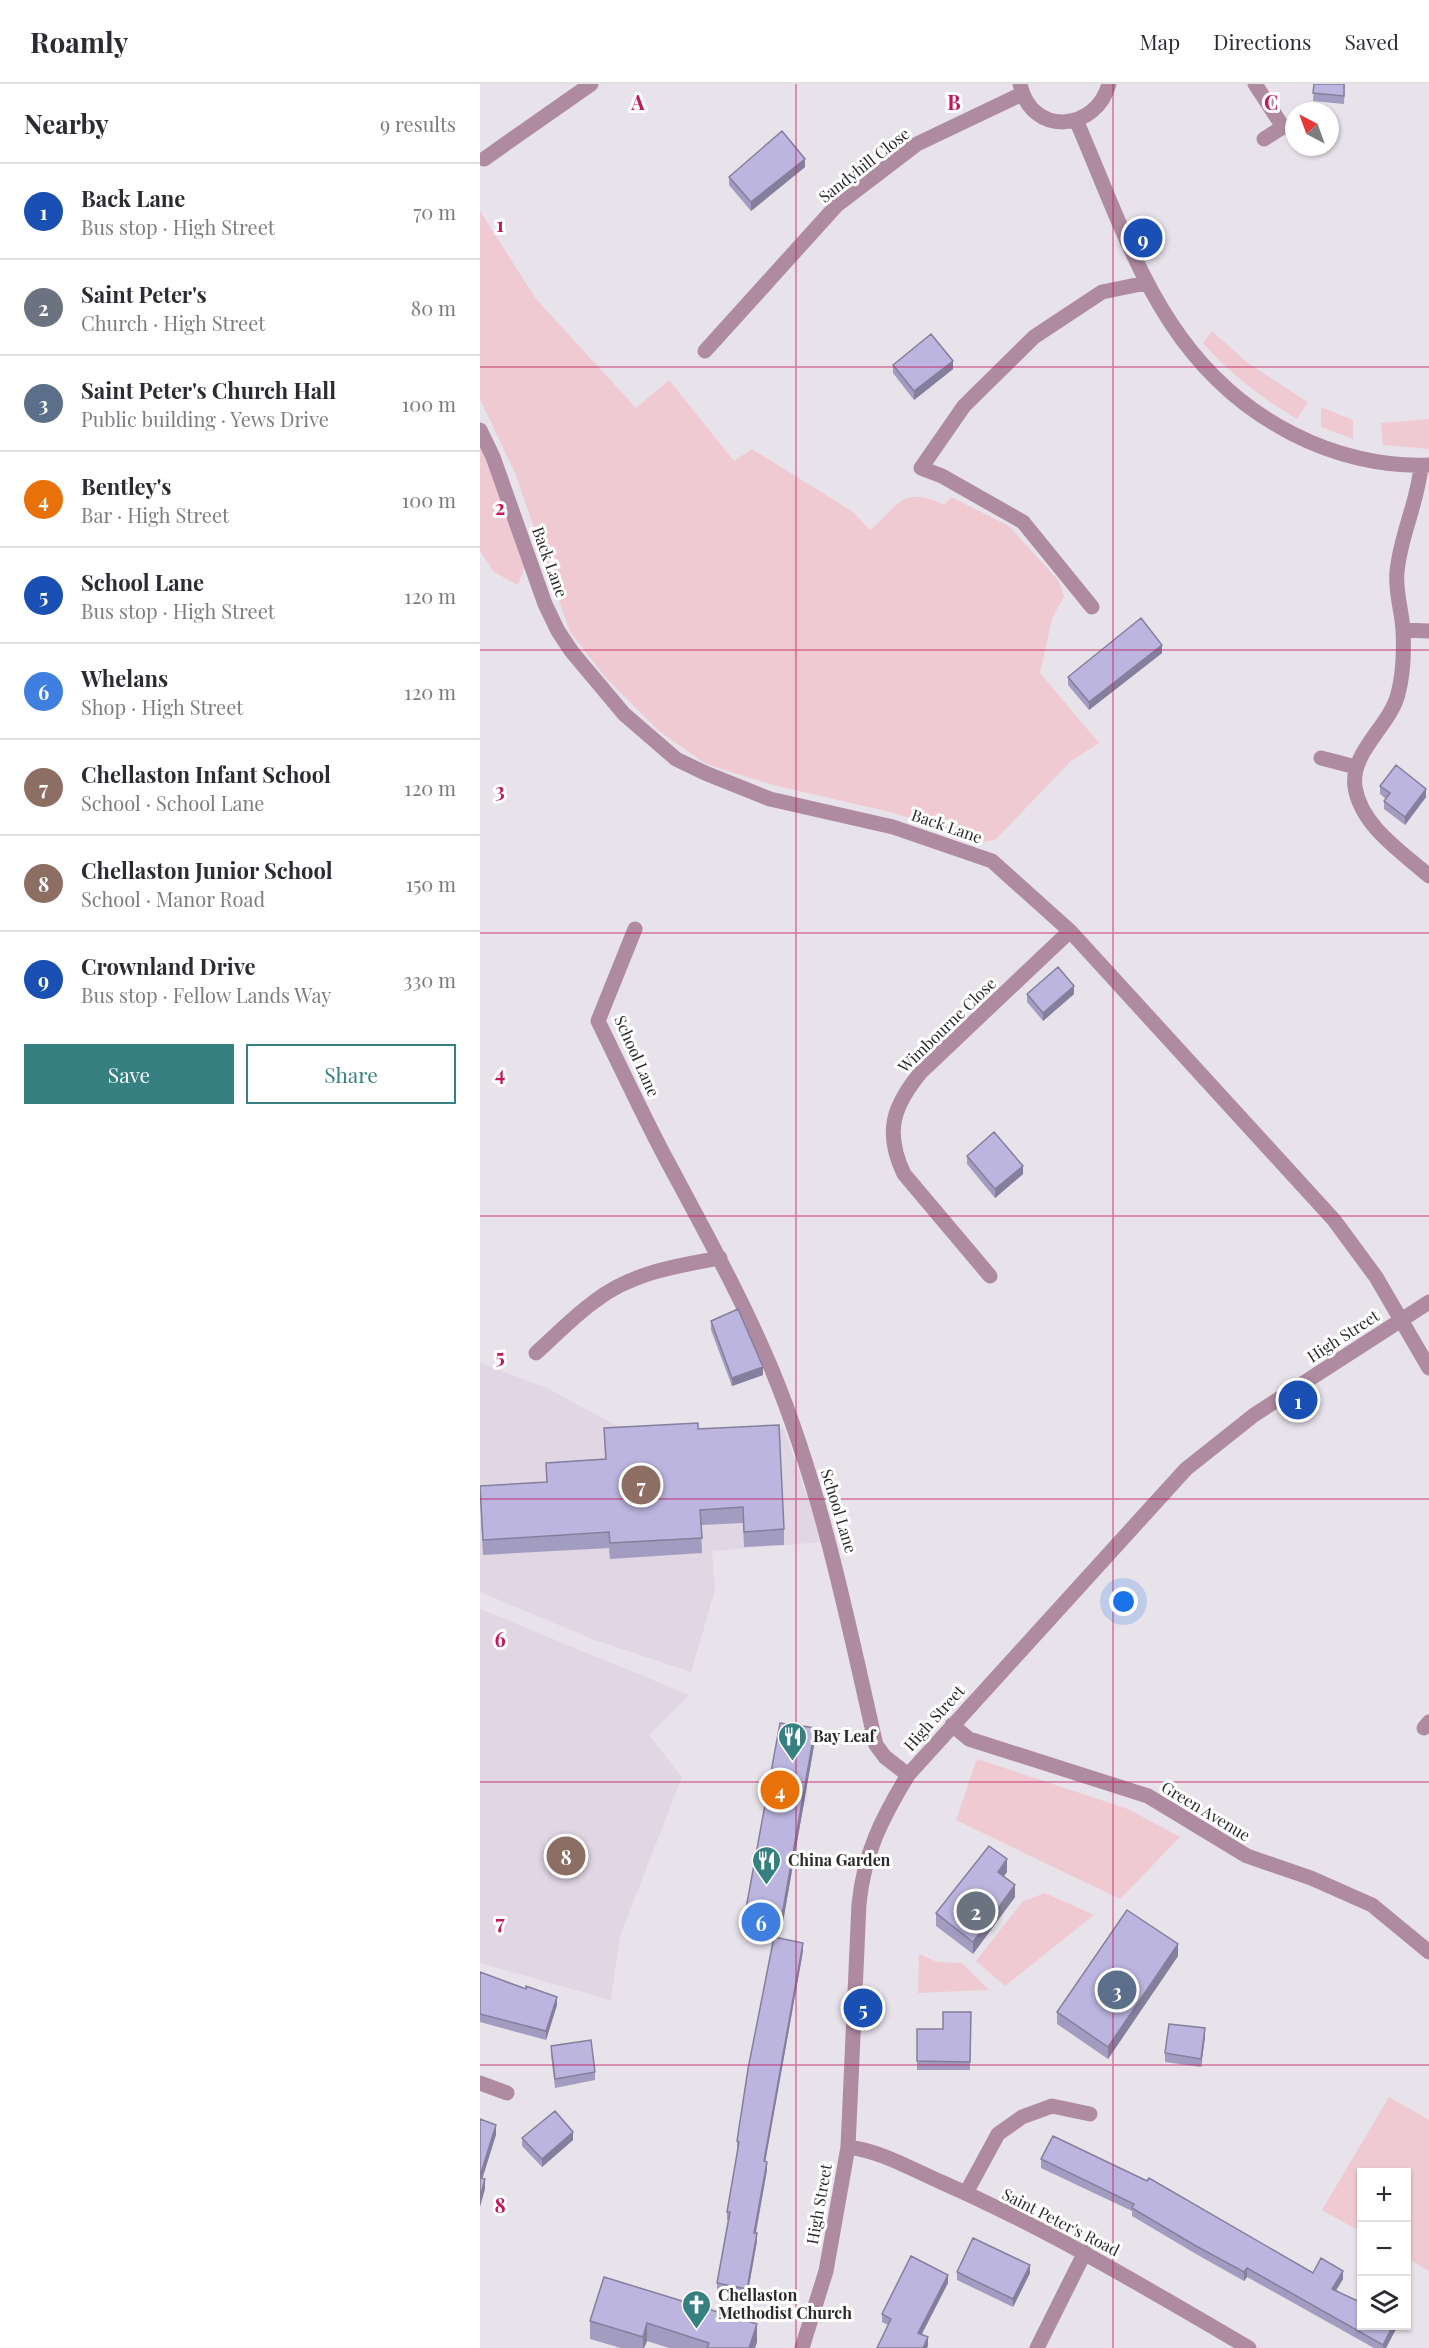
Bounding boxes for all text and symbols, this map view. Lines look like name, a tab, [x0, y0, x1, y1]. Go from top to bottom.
text: Roamly	[30, 23, 128, 60]
text: Map	[1139, 27, 1180, 55]
text: Directions	[1213, 27, 1311, 55]
text: Saved	[1344, 27, 1399, 55]
text: A	[630, 88, 645, 115]
text: B	[947, 88, 961, 115]
text: C	[1264, 88, 1278, 115]
north arrow	[1285, 102, 1339, 156]
text: Nearby	[24, 106, 109, 141]
text: 9 results	[380, 110, 456, 137]
street label: Sandyhill Close	[814, 123, 913, 207]
text: Back Lane	[81, 183, 185, 213]
text: 1	[40, 198, 47, 225]
text: 70 m	[413, 198, 456, 225]
text: 1	[496, 210, 504, 237]
text: Bus stop · High Street	[81, 213, 275, 240]
pin: 9	[1124, 216, 1162, 260]
text: Saint Peter's	[81, 279, 207, 309]
text: 2	[38, 294, 49, 321]
text: 80 m	[411, 294, 456, 321]
text: Church · High Street	[81, 309, 265, 336]
text: Saint Peter's Church Hall	[81, 375, 336, 405]
text: 3	[39, 390, 48, 417]
text: 100 m	[402, 390, 456, 417]
text: Public building · Yews Drive	[81, 405, 329, 432]
text: Bentley's	[81, 471, 171, 501]
text: 4	[38, 486, 49, 513]
text: 100 m	[402, 486, 456, 513]
text: 2	[495, 493, 505, 520]
text: Bar · High Street	[81, 501, 229, 528]
street label: Back Lane	[528, 524, 573, 600]
text: School Lane	[81, 567, 204, 597]
text: 5	[39, 582, 48, 609]
text: 120 m	[404, 582, 456, 609]
text: Bus stop · High Street	[81, 597, 275, 624]
text: Whelans	[81, 663, 168, 693]
text: 6	[38, 678, 49, 705]
text: 120 m	[404, 678, 456, 705]
text: Shop · High Street	[81, 693, 243, 720]
text: Chellaston Infant School	[81, 759, 331, 789]
text: 7	[39, 774, 48, 801]
text: 120 m	[404, 774, 456, 801]
text: 3	[495, 776, 505, 803]
text: School · School Lane	[81, 789, 264, 816]
street label: Back Lane	[909, 804, 985, 847]
text: Chellaston Junior School	[81, 855, 333, 885]
text: 8	[38, 870, 49, 897]
text: 150 m	[406, 870, 456, 897]
text: School · Manor Road	[81, 885, 265, 912]
text: Crownland Drive	[81, 951, 256, 981]
text: 9	[38, 966, 49, 993]
text: 330 m	[403, 966, 456, 993]
street label: Wimbourne Close	[893, 973, 1000, 1077]
text: Bus stop · Fellow Lands Way	[81, 981, 331, 1008]
street label: School Lane	[610, 1012, 665, 1100]
button: Save	[24, 1044, 234, 1104]
button: Share	[246, 1044, 456, 1104]
text: 4	[495, 1059, 505, 1086]
street label: High Street	[1303, 1304, 1383, 1367]
text: 5	[495, 1342, 505, 1369]
pin: 1	[1278, 1378, 1318, 1422]
pin: 7	[622, 1462, 660, 1508]
street label: School Lane	[817, 1466, 862, 1555]
your location	[1109, 1587, 1138, 1616]
text: 6	[494, 1625, 506, 1652]
street label: High Street	[899, 1680, 969, 1755]
restaurant icon: Bay Leaf	[776, 1720, 808, 1762]
place label: Bay Leaf	[813, 1725, 877, 1746]
pin: 4	[760, 1768, 800, 1812]
street label: Green Avenue	[1158, 1776, 1255, 1845]
pin: 8	[546, 1834, 586, 1878]
restaurant icon: China Garden	[751, 1844, 783, 1886]
place label: China Garden	[788, 1849, 891, 1870]
pin: 2	[956, 1888, 996, 1934]
pin: 6	[742, 1900, 780, 1944]
text: 7	[495, 1908, 505, 1935]
pin: 3	[1098, 1968, 1136, 2012]
pin: 5	[844, 1986, 883, 2030]
street label: High Street	[801, 2162, 836, 2246]
map controls	[1357, 2168, 1411, 2330]
button: +	[1357, 2168, 1411, 2222]
street label: Saint Peter's Road	[999, 2183, 1123, 2260]
text: 8	[494, 2191, 506, 2218]
button: −	[1357, 2222, 1411, 2276]
button: layers	[1357, 2276, 1411, 2330]
place label: Chellaston Methodist Church	[718, 2284, 852, 2323]
church icon: Chellaston Methodist Church	[681, 2288, 713, 2330]

